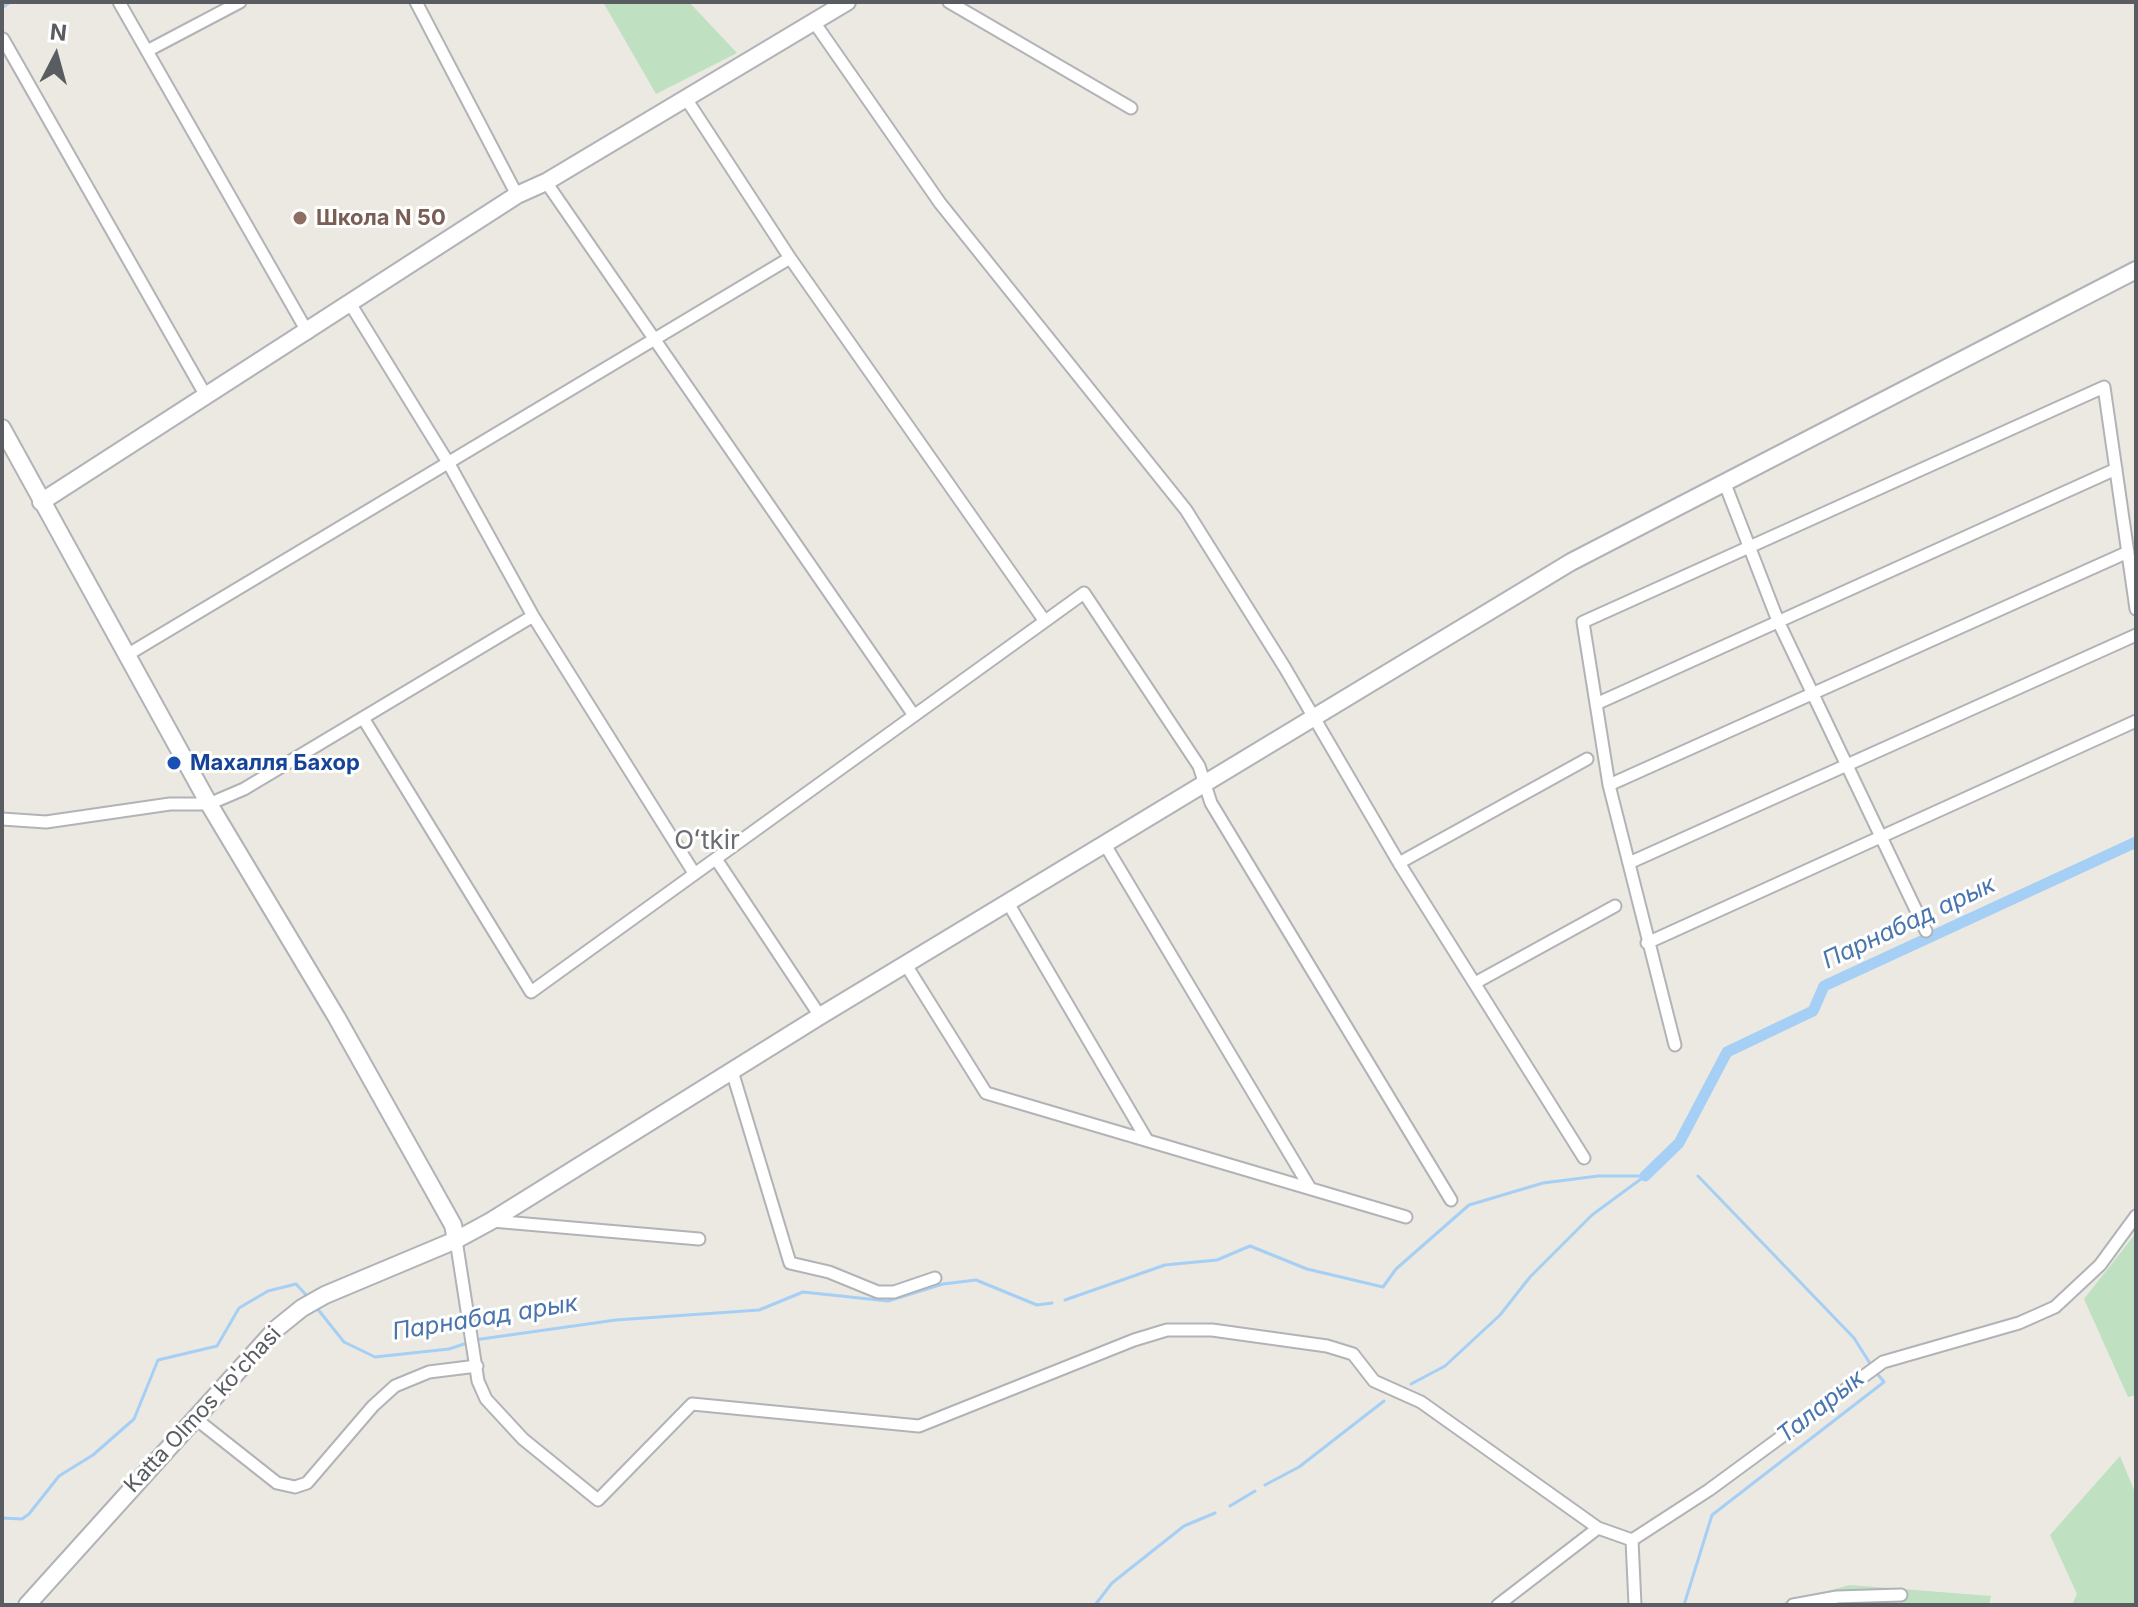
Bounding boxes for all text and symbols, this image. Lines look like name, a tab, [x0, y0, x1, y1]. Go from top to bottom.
north arrow	[16, 16, 96, 96]
text: N	[49, 18, 68, 46]
place label: Школа N 50	[316, 205, 446, 231]
marker: Школа N 50	[291, 209, 309, 227]
place label: Махалля Бахор	[190, 750, 360, 776]
marker: Махалля Бахор	[165, 754, 183, 772]
district label: Oʻtkir	[674, 825, 740, 857]
water label: Парнабад арык	[1818, 870, 2000, 976]
water label: Парнабад арык	[390, 1289, 580, 1347]
street label: Katta Olmos ko'chasi	[119, 1321, 287, 1499]
water label: Таларык	[1772, 1364, 1870, 1450]

